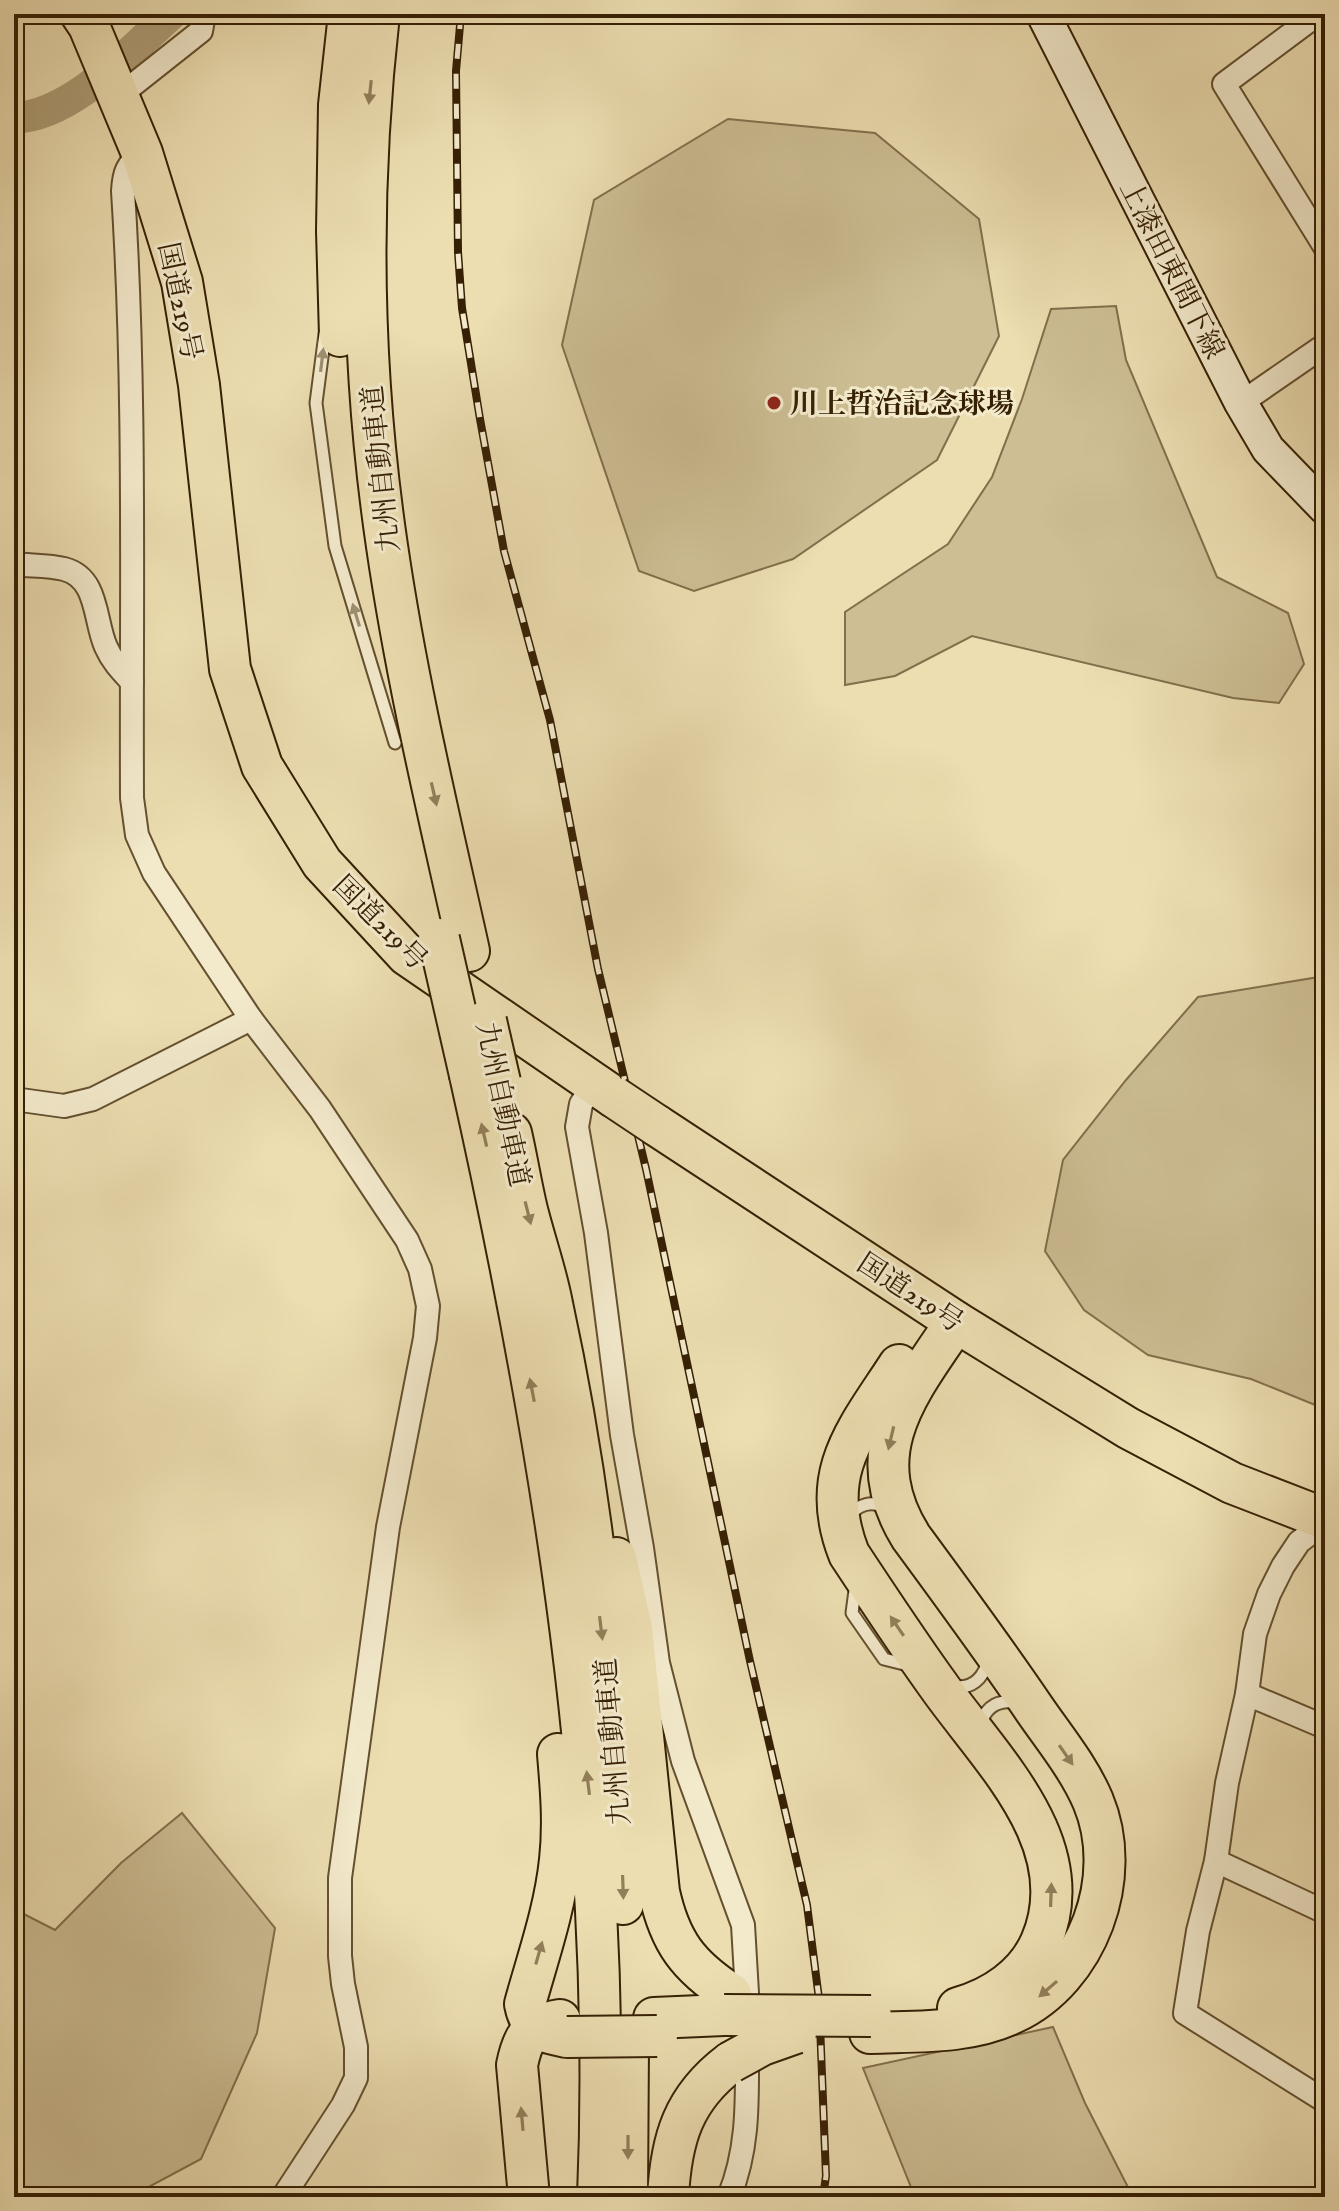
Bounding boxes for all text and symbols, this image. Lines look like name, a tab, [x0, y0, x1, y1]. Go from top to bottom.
one-way arrow	[364, 79, 377, 104]
street label: 上漆田東間下線	[1111, 175, 1231, 365]
street label: 国道219号	[149, 239, 208, 364]
one-way arrow	[315, 347, 328, 372]
street label: 九州自動車道	[356, 383, 409, 554]
place label: 川上哲治記念球場	[790, 388, 1014, 423]
marker: 川上哲治記念球場	[765, 394, 783, 412]
one-way arrow	[349, 603, 362, 627]
one-way arrow	[428, 782, 441, 807]
street label: 国道219号	[325, 869, 434, 978]
street label: 九州自動車道	[467, 1019, 536, 1190]
one-way arrow	[477, 1122, 490, 1147]
one-way arrow	[523, 1201, 535, 1226]
street label: 国道219号	[850, 1247, 969, 1341]
one-way arrow	[526, 1377, 538, 1402]
one-way arrow	[884, 1426, 897, 1451]
one-way arrow	[890, 1615, 905, 1636]
one-way arrow	[595, 1616, 608, 1641]
street label: 九州自動車道	[590, 1657, 639, 1827]
one-way arrow	[1058, 1744, 1073, 1765]
one-way arrow	[581, 1771, 594, 1796]
one-way arrow	[616, 1875, 629, 1900]
one-way arrow	[1045, 1882, 1058, 1907]
one-way arrow	[533, 1941, 546, 1965]
one-way arrow	[1038, 1980, 1058, 1997]
one-way arrow	[515, 2106, 528, 2131]
one-way arrow	[622, 2135, 634, 2160]

